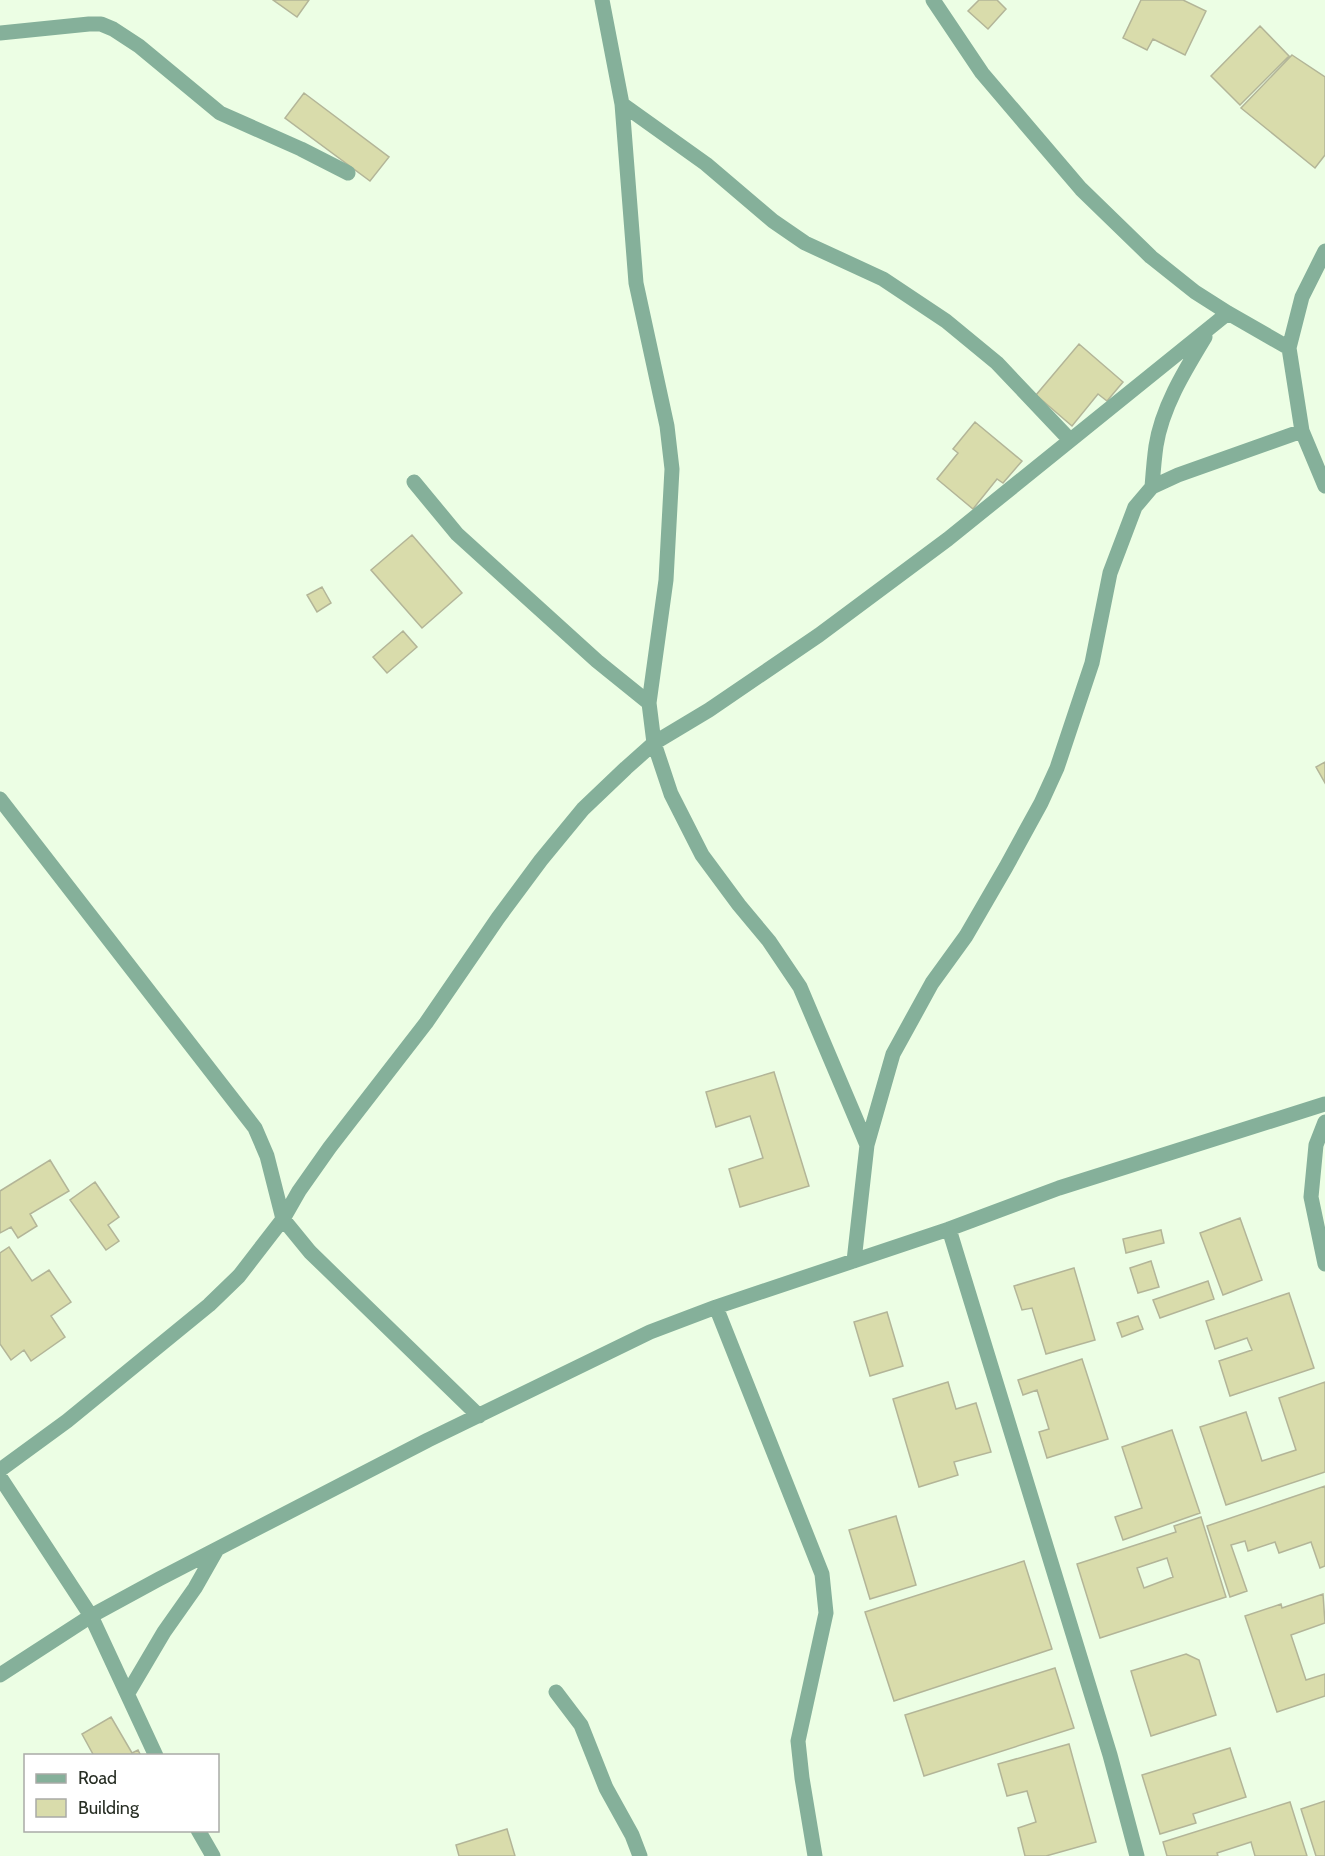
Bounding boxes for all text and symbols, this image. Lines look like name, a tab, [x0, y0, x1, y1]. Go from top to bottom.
legend	[24, 1754, 219, 1832]
text: Road	[78, 1767, 117, 1789]
text: Building	[78, 1797, 140, 1819]

